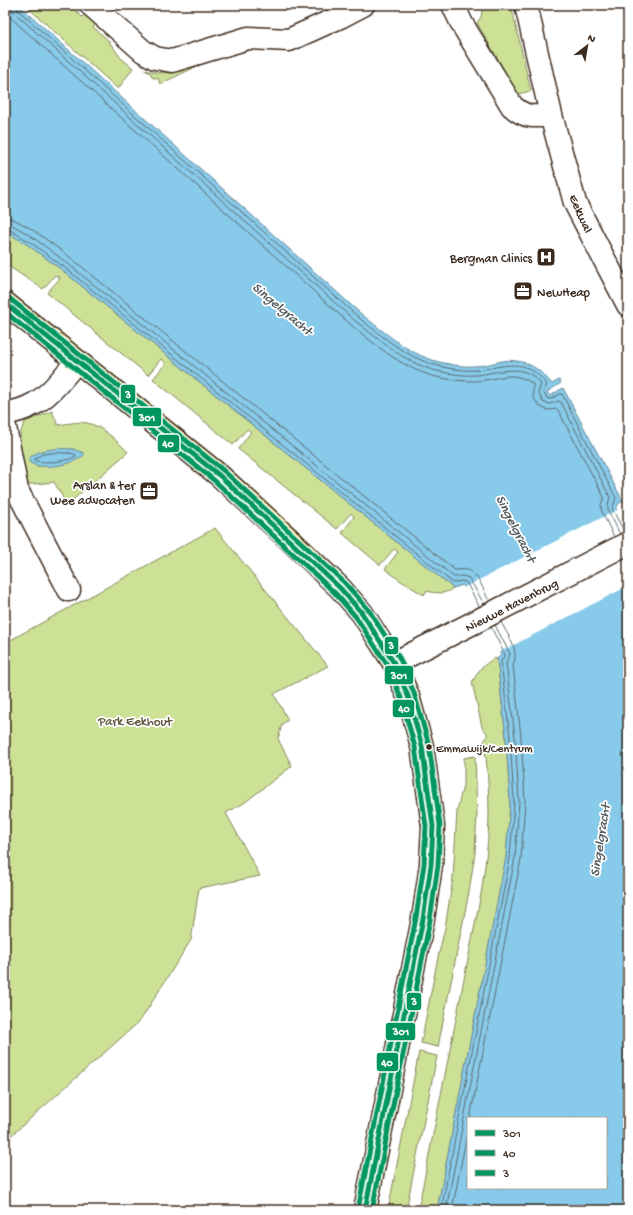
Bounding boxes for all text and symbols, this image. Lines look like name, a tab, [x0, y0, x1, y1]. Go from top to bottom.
north arrow	[567, 26, 607, 66]
text: N	[585, 32, 597, 46]
street label: Eekwal	[565, 192, 595, 236]
hospital icon: Bergman Clinics	[535, 246, 557, 268]
place label: Bergman Clinics	[449, 252, 533, 267]
water label: Singelgracht	[248, 280, 317, 341]
office icon: NewHeap	[512, 280, 534, 302]
place label: NewHeap	[537, 286, 591, 301]
line badge: 3	[120, 384, 136, 404]
text: 3	[124, 390, 131, 402]
line badge: 301	[132, 407, 162, 427]
text: 301	[138, 413, 155, 425]
line badge: 40	[157, 434, 180, 453]
text: 40	[161, 439, 174, 451]
place label: Arslan & ter Wee advocaten	[50, 479, 136, 509]
office icon: Arslan & ter Wee advocaten	[138, 480, 160, 502]
water label: Singelgracht	[491, 493, 540, 568]
street label: Nieuwe Havenbrug	[463, 576, 561, 636]
line badge: 3	[384, 636, 399, 655]
text: 3	[387, 641, 394, 653]
line badge: 301	[384, 665, 414, 685]
text: 301	[390, 671, 407, 683]
line badge: 40	[392, 699, 415, 718]
text: 40	[397, 704, 410, 716]
park label: Park Eekhout	[97, 715, 173, 730]
marker: Emmawijk/Centrum	[424, 742, 434, 752]
place label: Emmawijk/Centrum	[436, 743, 533, 757]
water label: Singelgracht	[587, 801, 616, 878]
line badge: 3	[406, 992, 422, 1011]
text: 3	[410, 997, 417, 1009]
line badge: 301	[385, 1022, 416, 1041]
text: 301	[392, 1027, 409, 1039]
line badge: 40	[376, 1052, 399, 1072]
text: 40	[380, 1058, 393, 1070]
legend	[467, 1117, 607, 1189]
text: 301	[502, 1128, 521, 1142]
text: 40	[503, 1148, 516, 1162]
text: 3	[502, 1168, 509, 1182]

